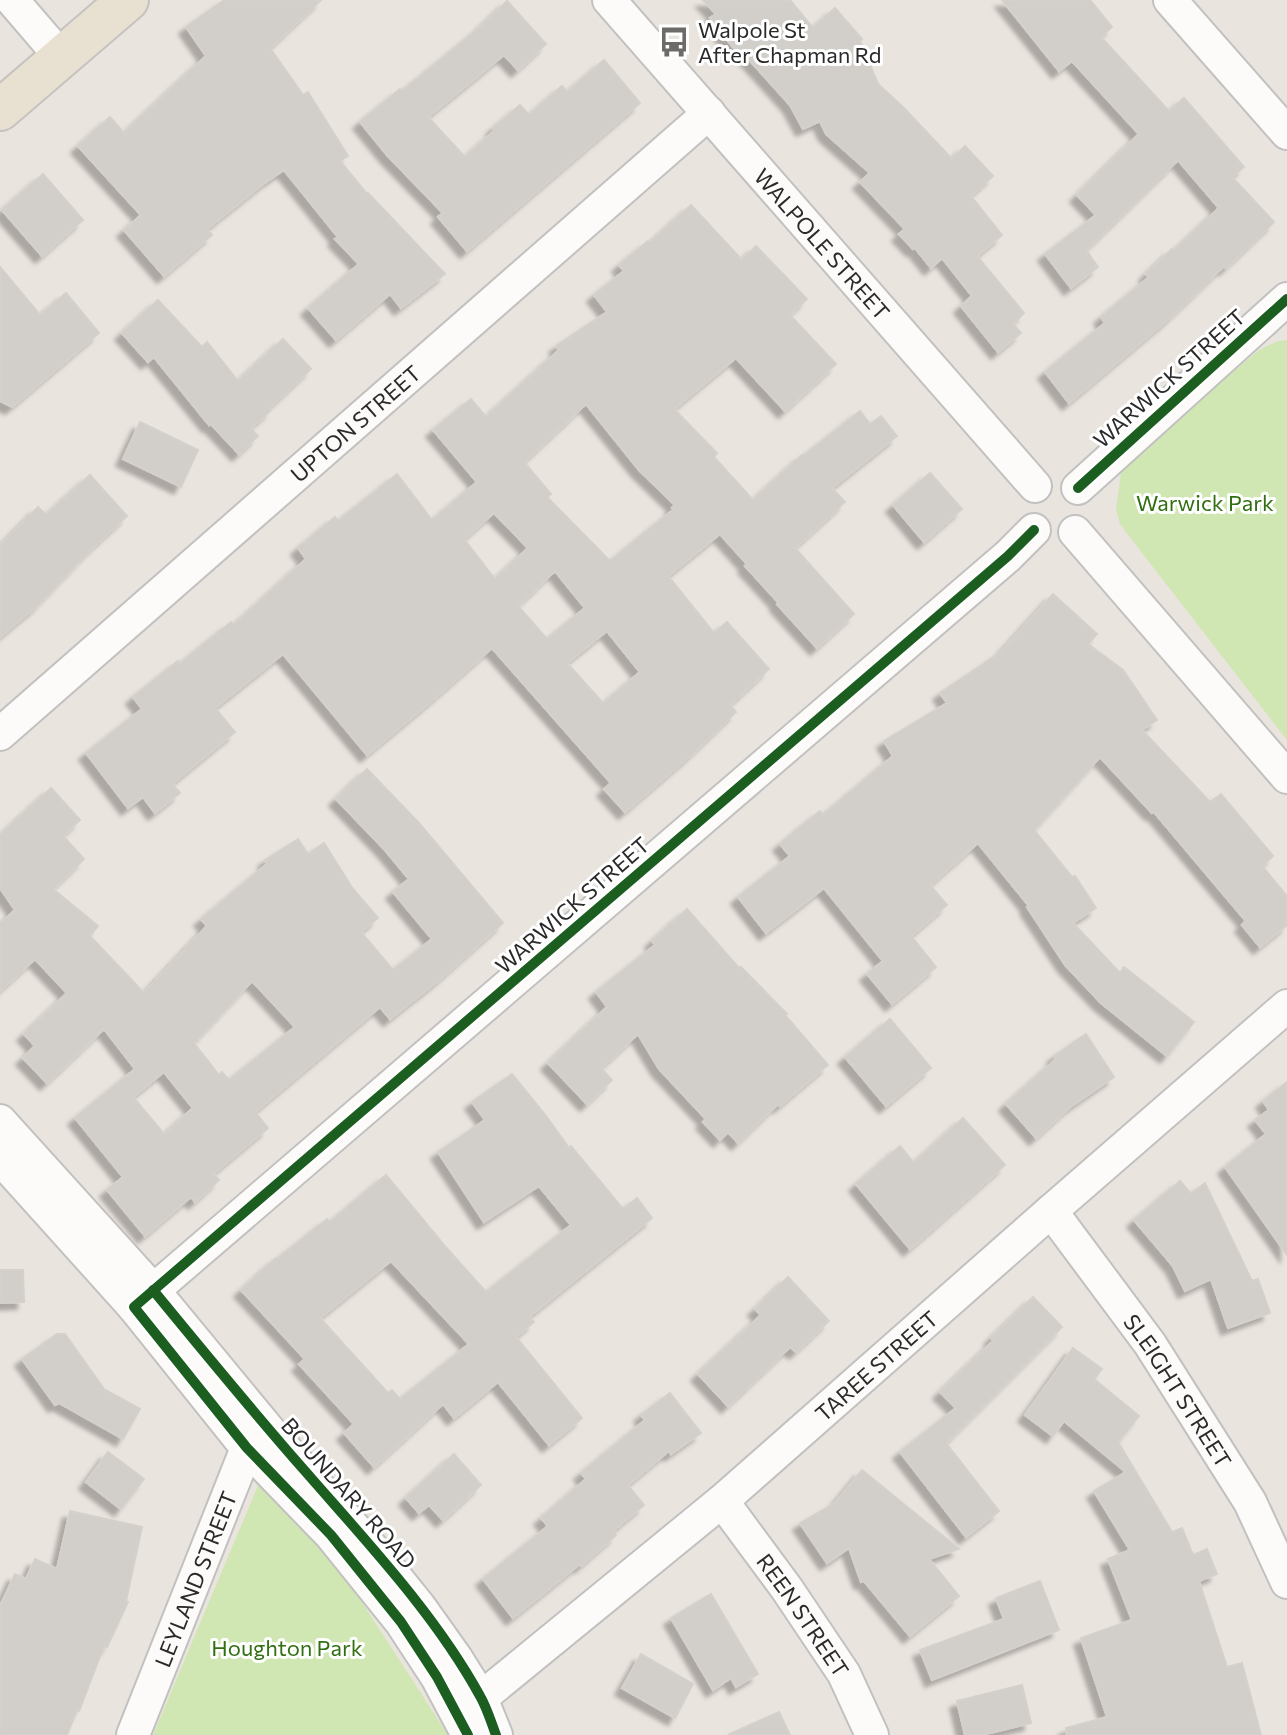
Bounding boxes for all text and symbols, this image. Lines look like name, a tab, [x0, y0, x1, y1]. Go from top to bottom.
place label: Walpole St After Chapman Rd	[698, 16, 881, 68]
bus stop icon: Walpole St After Chapman Rd	[657, 25, 691, 59]
street label: WALPOLE STREET	[749, 163, 896, 325]
street label: WARWICK STREET	[1088, 303, 1250, 453]
street label: UPTON STREET	[285, 359, 426, 487]
park label: Warwick Park	[1136, 489, 1274, 516]
street label: WARWICK STREET	[490, 831, 654, 979]
street label: TAREE STREET	[809, 1304, 943, 1426]
street label: SLEIGHT STREET	[1119, 1308, 1238, 1472]
street label: BOUNDARY ROAD	[276, 1412, 422, 1574]
street label: LEYLAND STREET	[148, 1487, 242, 1671]
street label: REEN STREET	[752, 1548, 855, 1681]
park label: Houghton Park	[211, 1634, 363, 1661]

